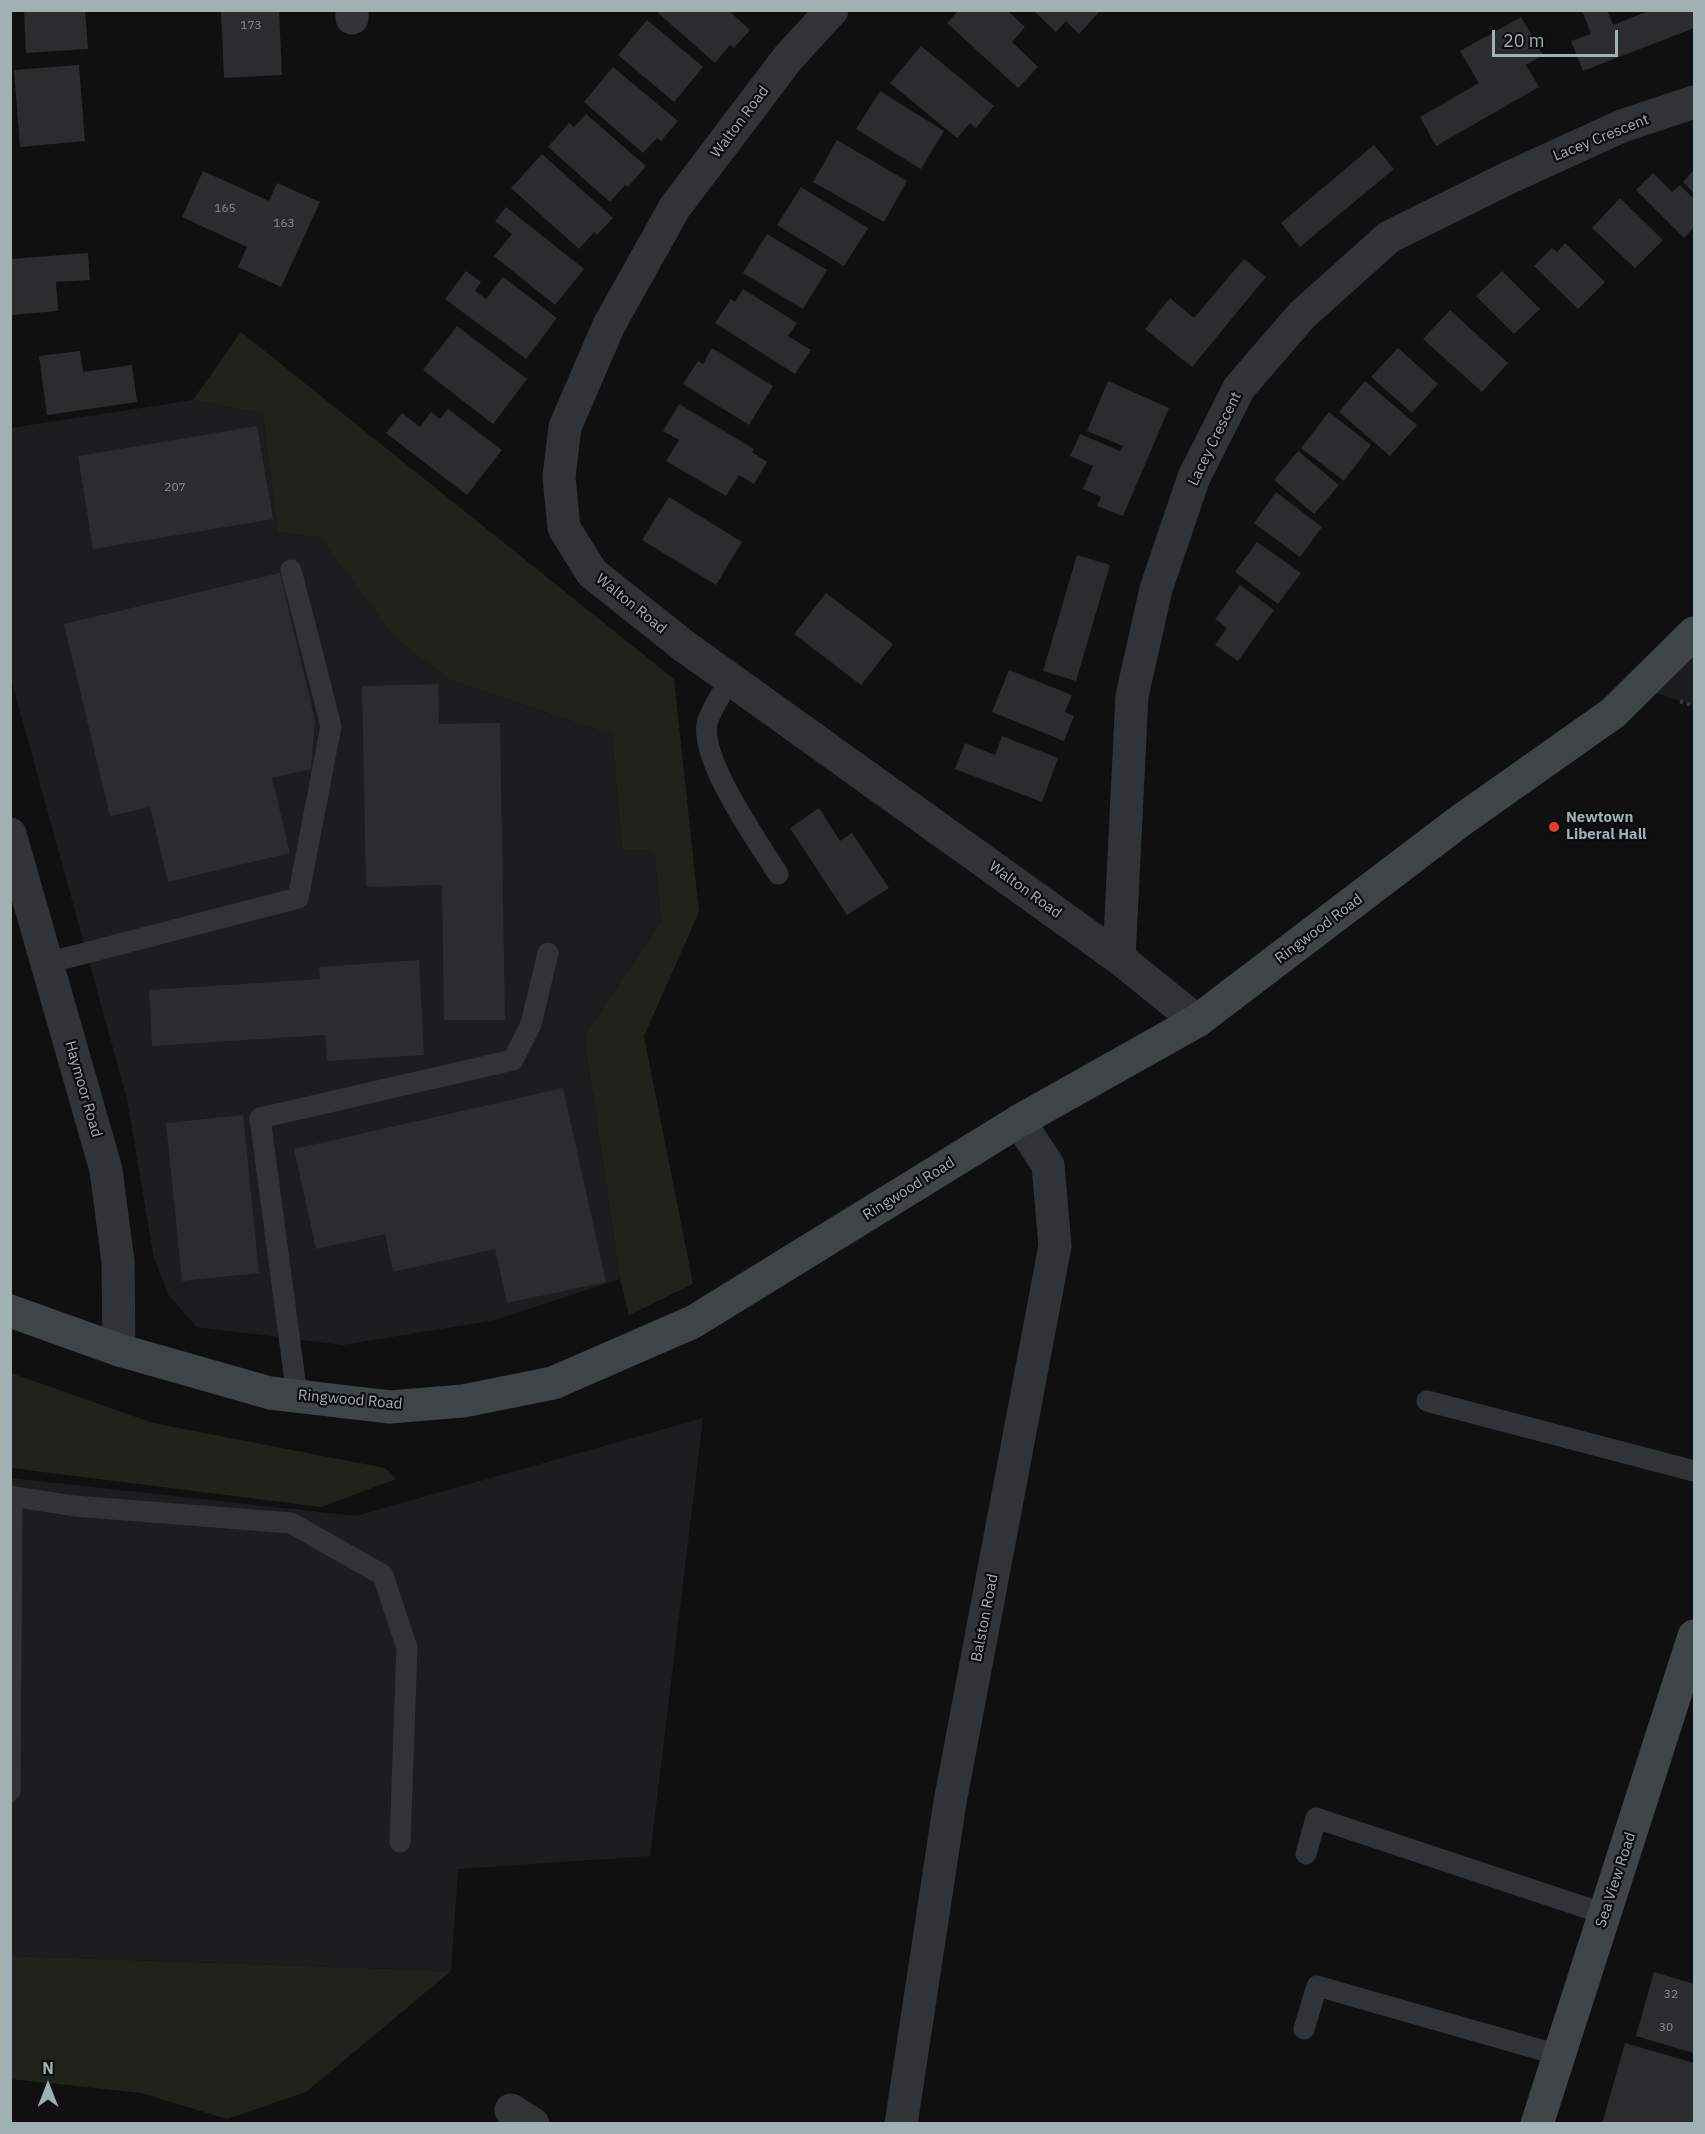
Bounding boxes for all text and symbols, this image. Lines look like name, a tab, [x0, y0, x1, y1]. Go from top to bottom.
scale bar	[1495, 18, 1621, 56]
house number: 173	[240, 19, 262, 33]
text: 20 m	[1503, 29, 1545, 52]
street label: Walton Road	[707, 82, 773, 162]
street label: Lacey Crescent	[1550, 111, 1652, 165]
house number: 165	[214, 202, 236, 216]
house number: 163	[273, 217, 295, 231]
street label: Lacey Crescent	[1185, 389, 1245, 489]
house number: 207	[164, 481, 186, 495]
street label: Walton Road	[592, 570, 670, 638]
place label: Newtown Liberal Hall	[1566, 809, 1647, 844]
marker: Newtown Liberal Hall	[1547, 820, 1561, 834]
street label: Walton Road	[985, 858, 1065, 922]
street label: Ringwood Road	[1272, 890, 1366, 968]
street label: Haymoor Road	[61, 1039, 105, 1139]
street label: Ringwood Road	[860, 1154, 958, 1224]
street label: Ringwood Road	[297, 1386, 403, 1414]
street label: Balston Road	[968, 1572, 1002, 1664]
street label: Sea View Road	[1592, 1830, 1640, 1930]
house number: 32	[1664, 1988, 1678, 2002]
house number: 30	[1659, 2021, 1673, 2035]
north arrow	[18, 2056, 78, 2116]
text: N	[42, 2058, 54, 2078]

